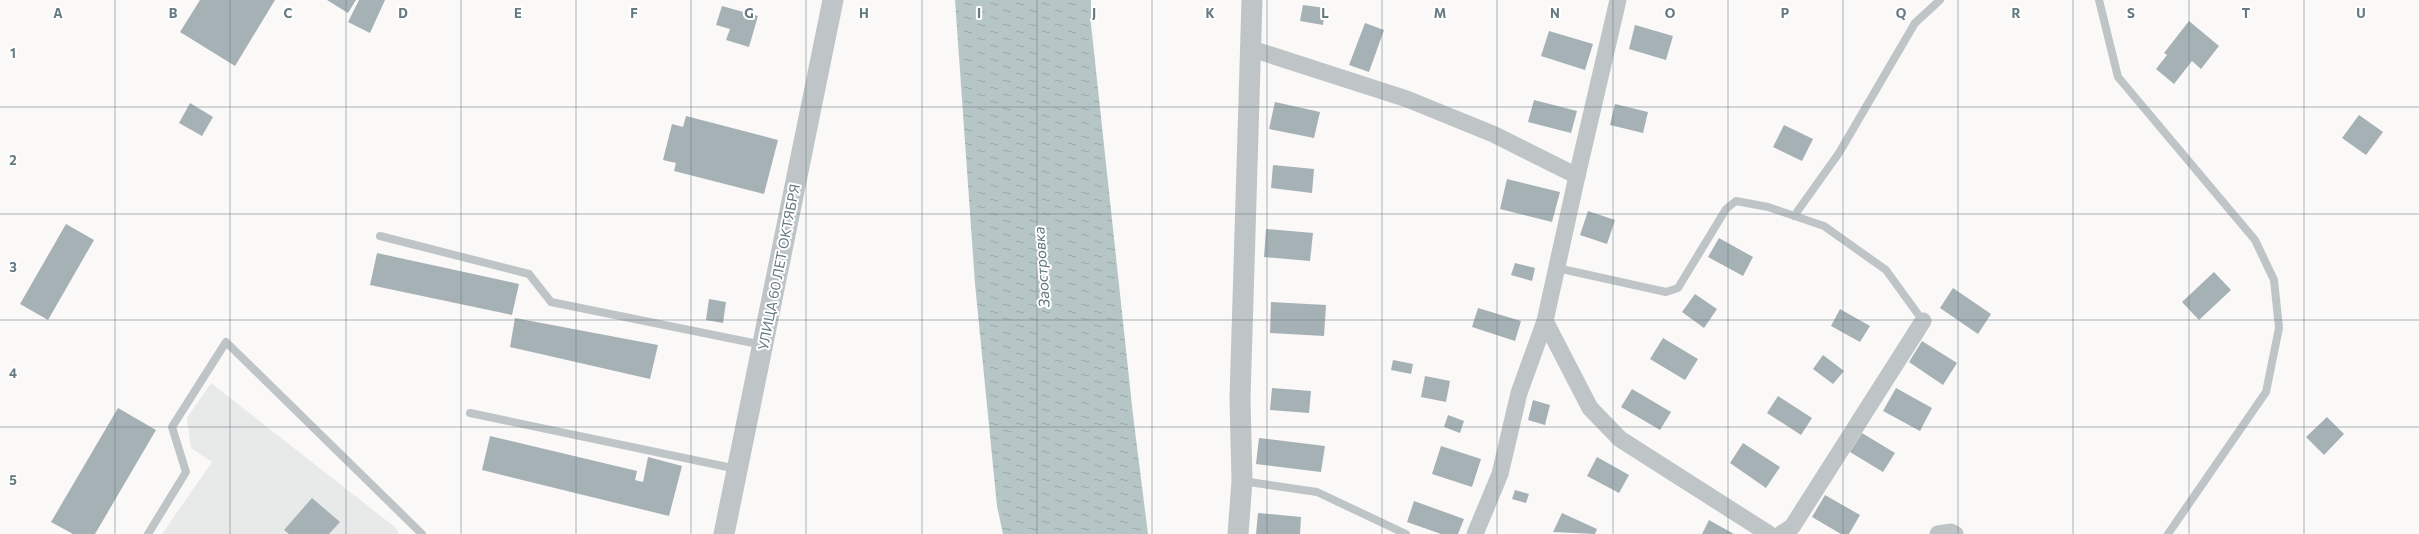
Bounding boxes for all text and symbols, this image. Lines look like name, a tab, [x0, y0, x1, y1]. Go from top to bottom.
text: A	[53, 5, 63, 21]
text: B	[169, 5, 178, 21]
text: C	[284, 5, 293, 21]
text: D	[398, 5, 408, 21]
text: E	[514, 5, 522, 21]
text: F	[630, 5, 638, 21]
text: G	[744, 5, 754, 21]
text: H	[859, 5, 869, 21]
text: I	[977, 5, 981, 21]
text: J	[1092, 5, 1096, 21]
text: K	[1205, 5, 1215, 21]
text: L	[1321, 5, 1329, 21]
text: M	[1434, 5, 1446, 21]
text: N	[1550, 5, 1560, 21]
text: O	[1665, 5, 1676, 21]
text: P	[1781, 5, 1790, 21]
text: Q	[1896, 5, 1907, 21]
text: R	[2012, 5, 2021, 21]
text: S	[2127, 5, 2135, 21]
text: T	[2242, 5, 2251, 21]
text: U	[2356, 5, 2366, 21]
text: 1	[10, 45, 16, 61]
text: 2	[9, 152, 17, 168]
street label: УЛИЦА 60 ЛЕТ ОКТЯБРЯ	[754, 182, 803, 351]
water label: Заостровка	[1029, 226, 1053, 308]
text: 3	[9, 259, 17, 275]
text: 4	[9, 365, 17, 381]
text: 5	[9, 472, 17, 488]

